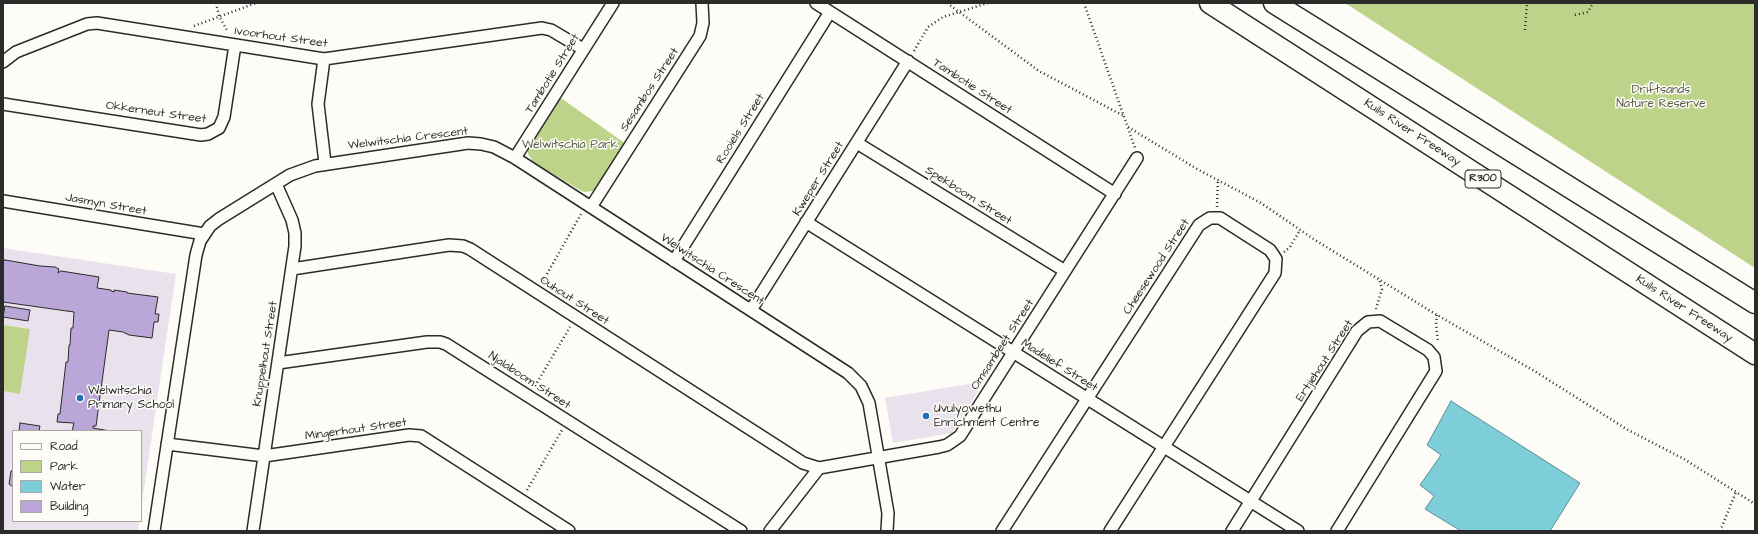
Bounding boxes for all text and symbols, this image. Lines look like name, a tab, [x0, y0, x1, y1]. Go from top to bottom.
street label: Ivoorhout Street	[234, 24, 328, 52]
street label: Tambotie Street	[523, 31, 583, 117]
street label: Sesambos Street	[618, 45, 682, 135]
street label: Tambotie Street	[930, 56, 1014, 118]
park label: Driftsands Nature Reserve	[1616, 83, 1706, 111]
street label: Rooiels Street	[714, 91, 768, 167]
street label: Kuils River Freeway	[1361, 96, 1463, 170]
street label: Okkerneut Street	[105, 99, 207, 127]
street label: Welwitschia Crescent	[347, 124, 469, 154]
park label: Welwitschia Park	[522, 138, 618, 152]
street label: Kweper Street	[790, 139, 848, 219]
street label: Spekboom Street	[922, 163, 1014, 229]
road number: R300	[1465, 170, 1501, 188]
street label: Jasmyn Street	[64, 191, 148, 219]
street label: Cheesewood Street	[1121, 216, 1193, 318]
street label: Welwitschia Crescent	[657, 231, 767, 309]
street label: Kuils River Freeway	[1633, 272, 1735, 346]
street label: Ouhout Street	[537, 273, 611, 329]
street label: Omsambeet Street	[968, 297, 1038, 393]
street label: Knuppelhout Street	[251, 300, 281, 408]
street label: Ertjiehout Street	[1293, 317, 1357, 405]
street label: Madelief Street	[1018, 337, 1100, 395]
street label: Njalaboom Street	[485, 349, 573, 413]
place label: Welwitschia Primary School	[88, 384, 174, 412]
marker: Welwitschia Primary School	[75, 393, 85, 403]
place label: Uvulyowethu Enrichment Centre	[934, 402, 1040, 430]
marker: Uvulyowethu Enrichment Centre	[921, 411, 931, 421]
street label: Mingerhout Street	[304, 416, 408, 444]
legend	[12, 430, 142, 522]
text: Road	[50, 438, 78, 455]
text: Park	[50, 458, 78, 475]
text: Water	[50, 478, 85, 495]
text: Building	[50, 498, 88, 515]

